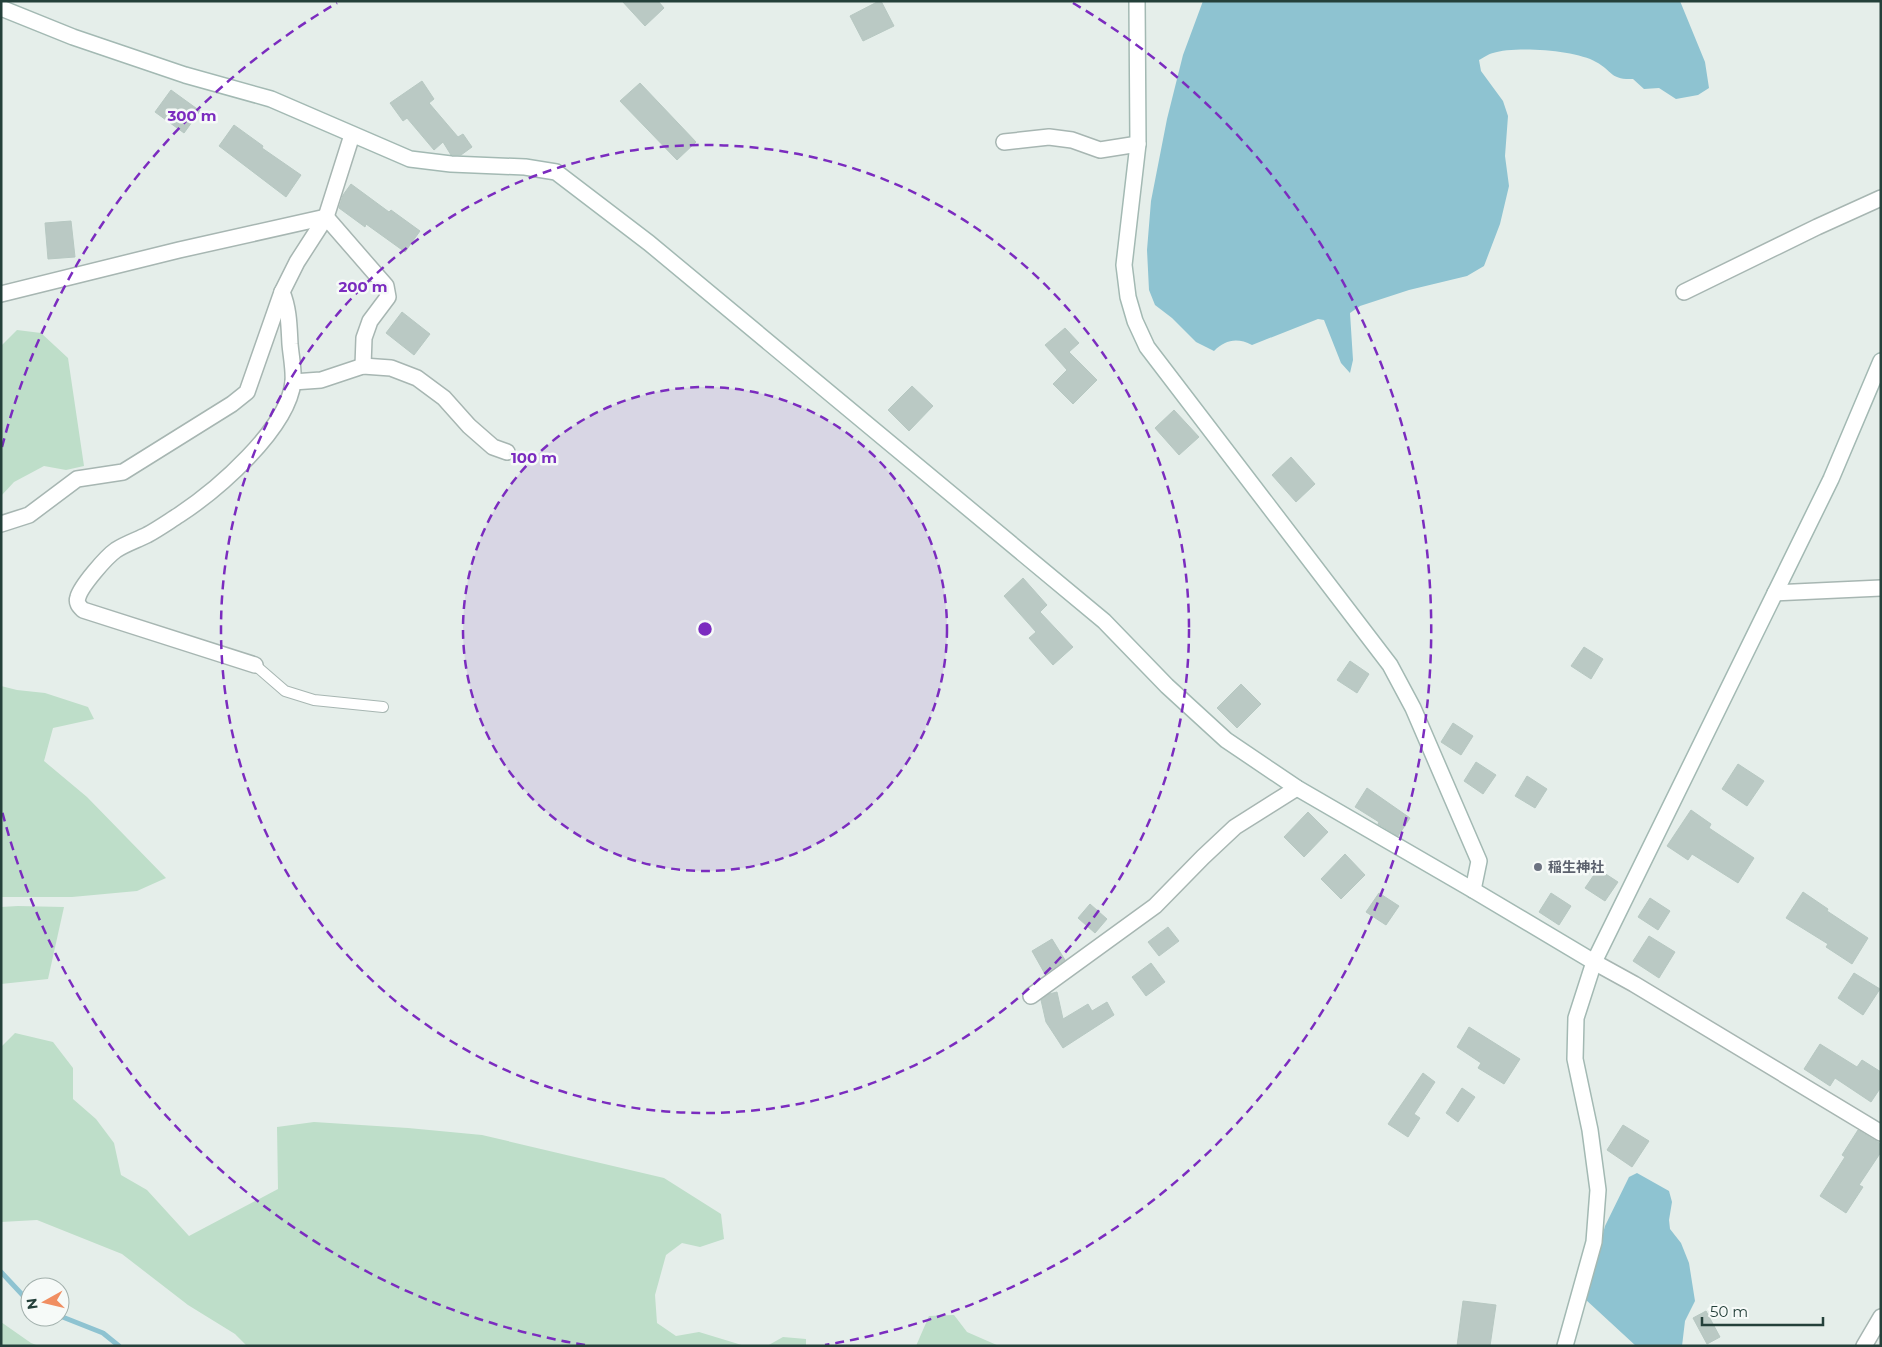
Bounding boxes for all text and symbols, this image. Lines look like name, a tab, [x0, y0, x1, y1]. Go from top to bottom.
text: 300 m	[166, 106, 217, 125]
text: 200 m	[338, 277, 388, 296]
text: 100 m	[511, 448, 557, 467]
centre of rings	[696, 620, 714, 638]
place label: 稲生神社	[1548, 858, 1604, 876]
marker: 稲生神社	[1532, 861, 1544, 873]
north arrow	[20, 1277, 70, 1327]
scale bar	[1702, 1294, 1823, 1326]
text: N	[22, 1297, 42, 1311]
text: 50 m	[1710, 1302, 1748, 1321]

